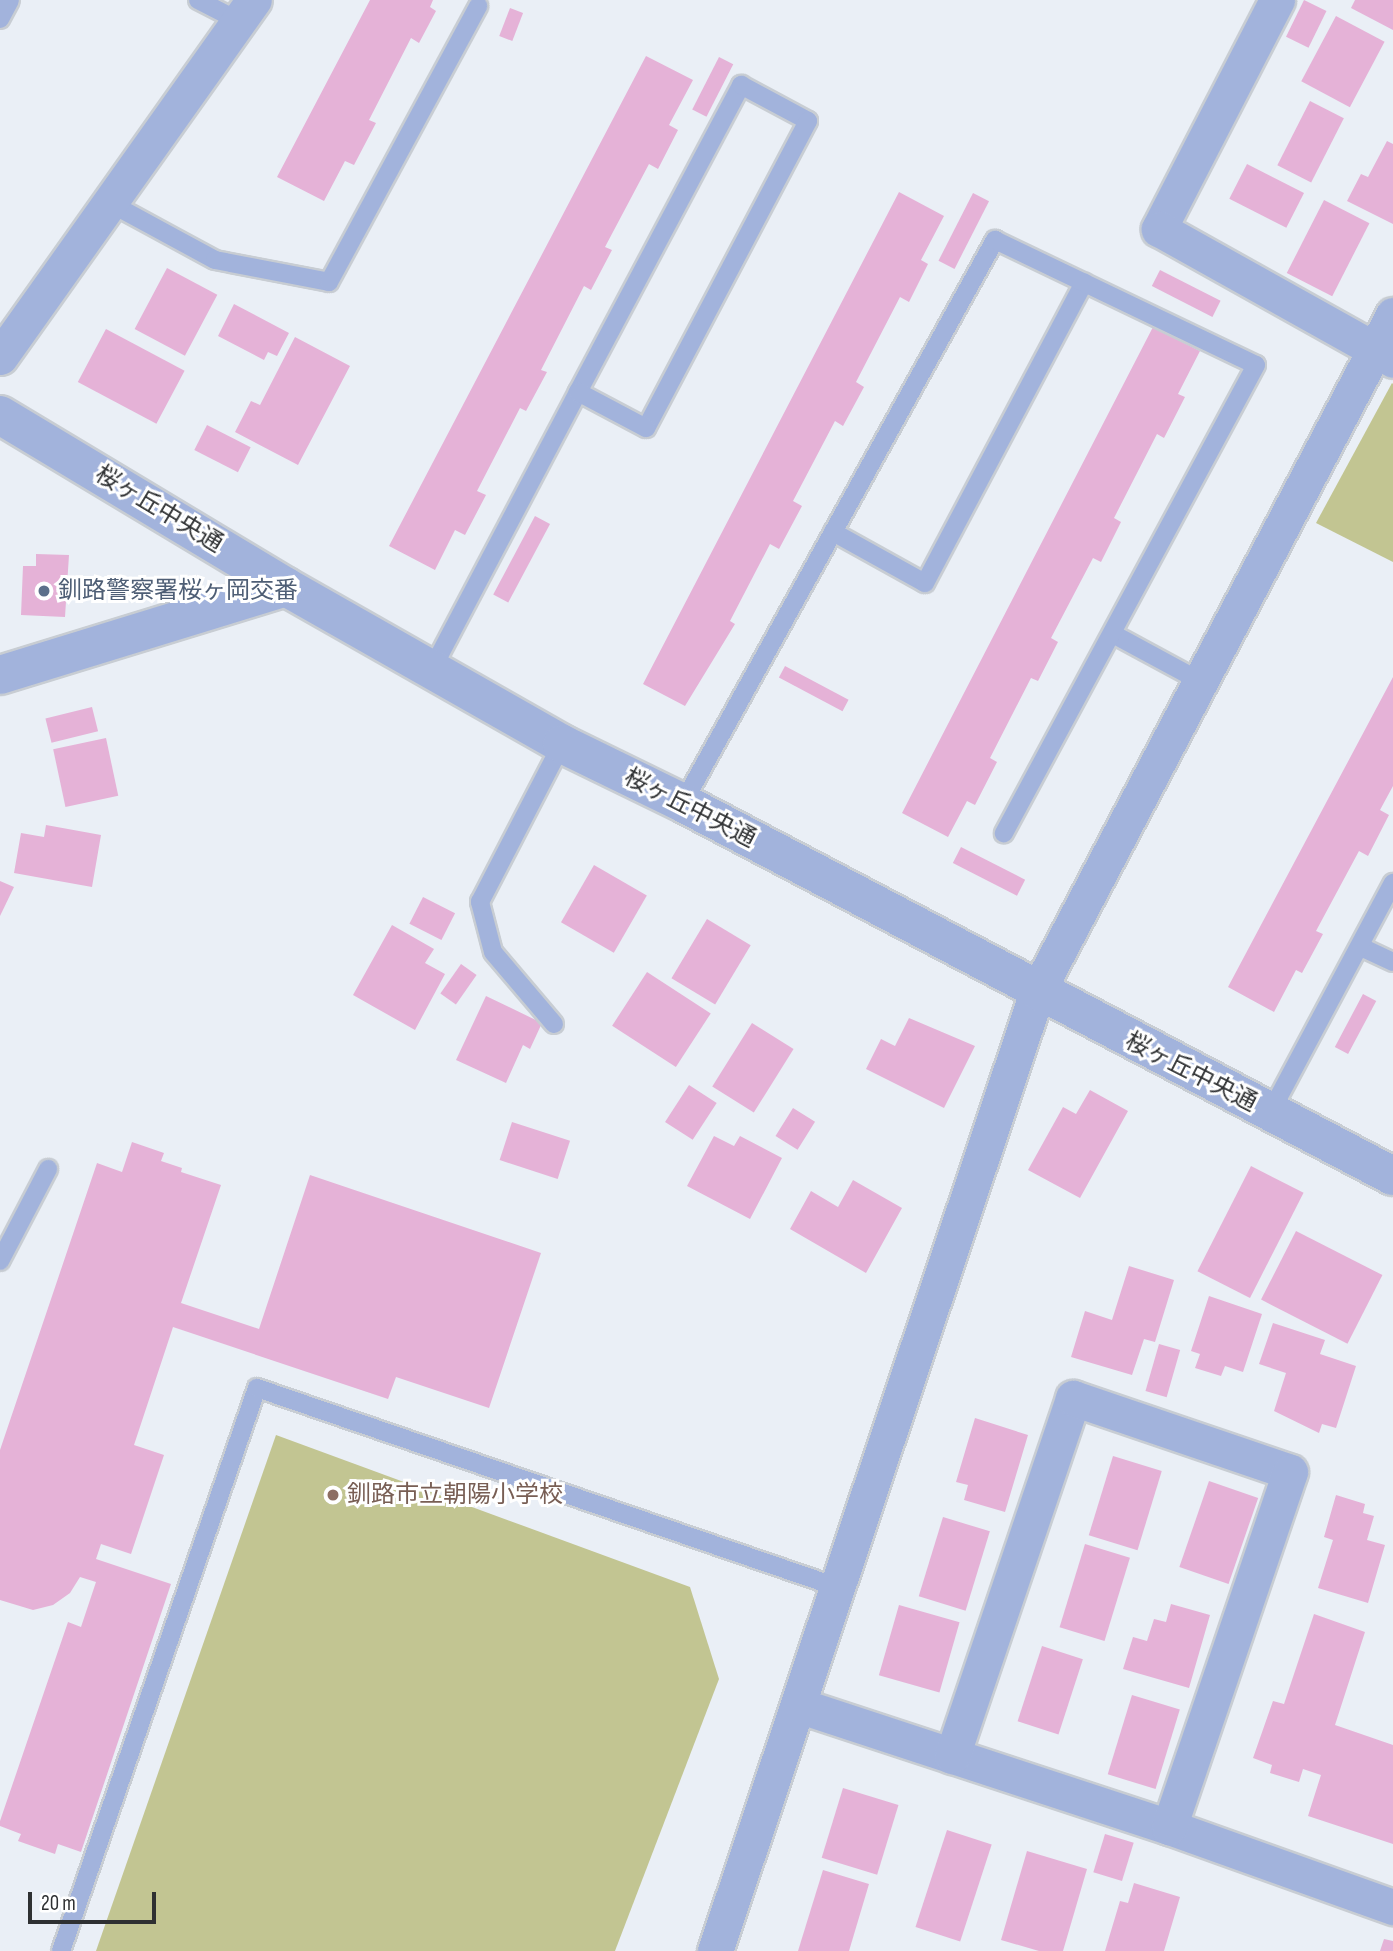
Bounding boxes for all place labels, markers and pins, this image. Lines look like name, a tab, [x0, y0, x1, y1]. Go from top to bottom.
place label: 釧路警察署桜ヶ岡交番	[58, 577, 298, 605]
marker: 釧路警察署桜ヶ岡交番	[36, 583, 52, 599]
place label: 釧路市立朝陽小学校	[347, 1481, 563, 1509]
marker: 釧路市立朝陽小学校	[325, 1487, 341, 1503]

